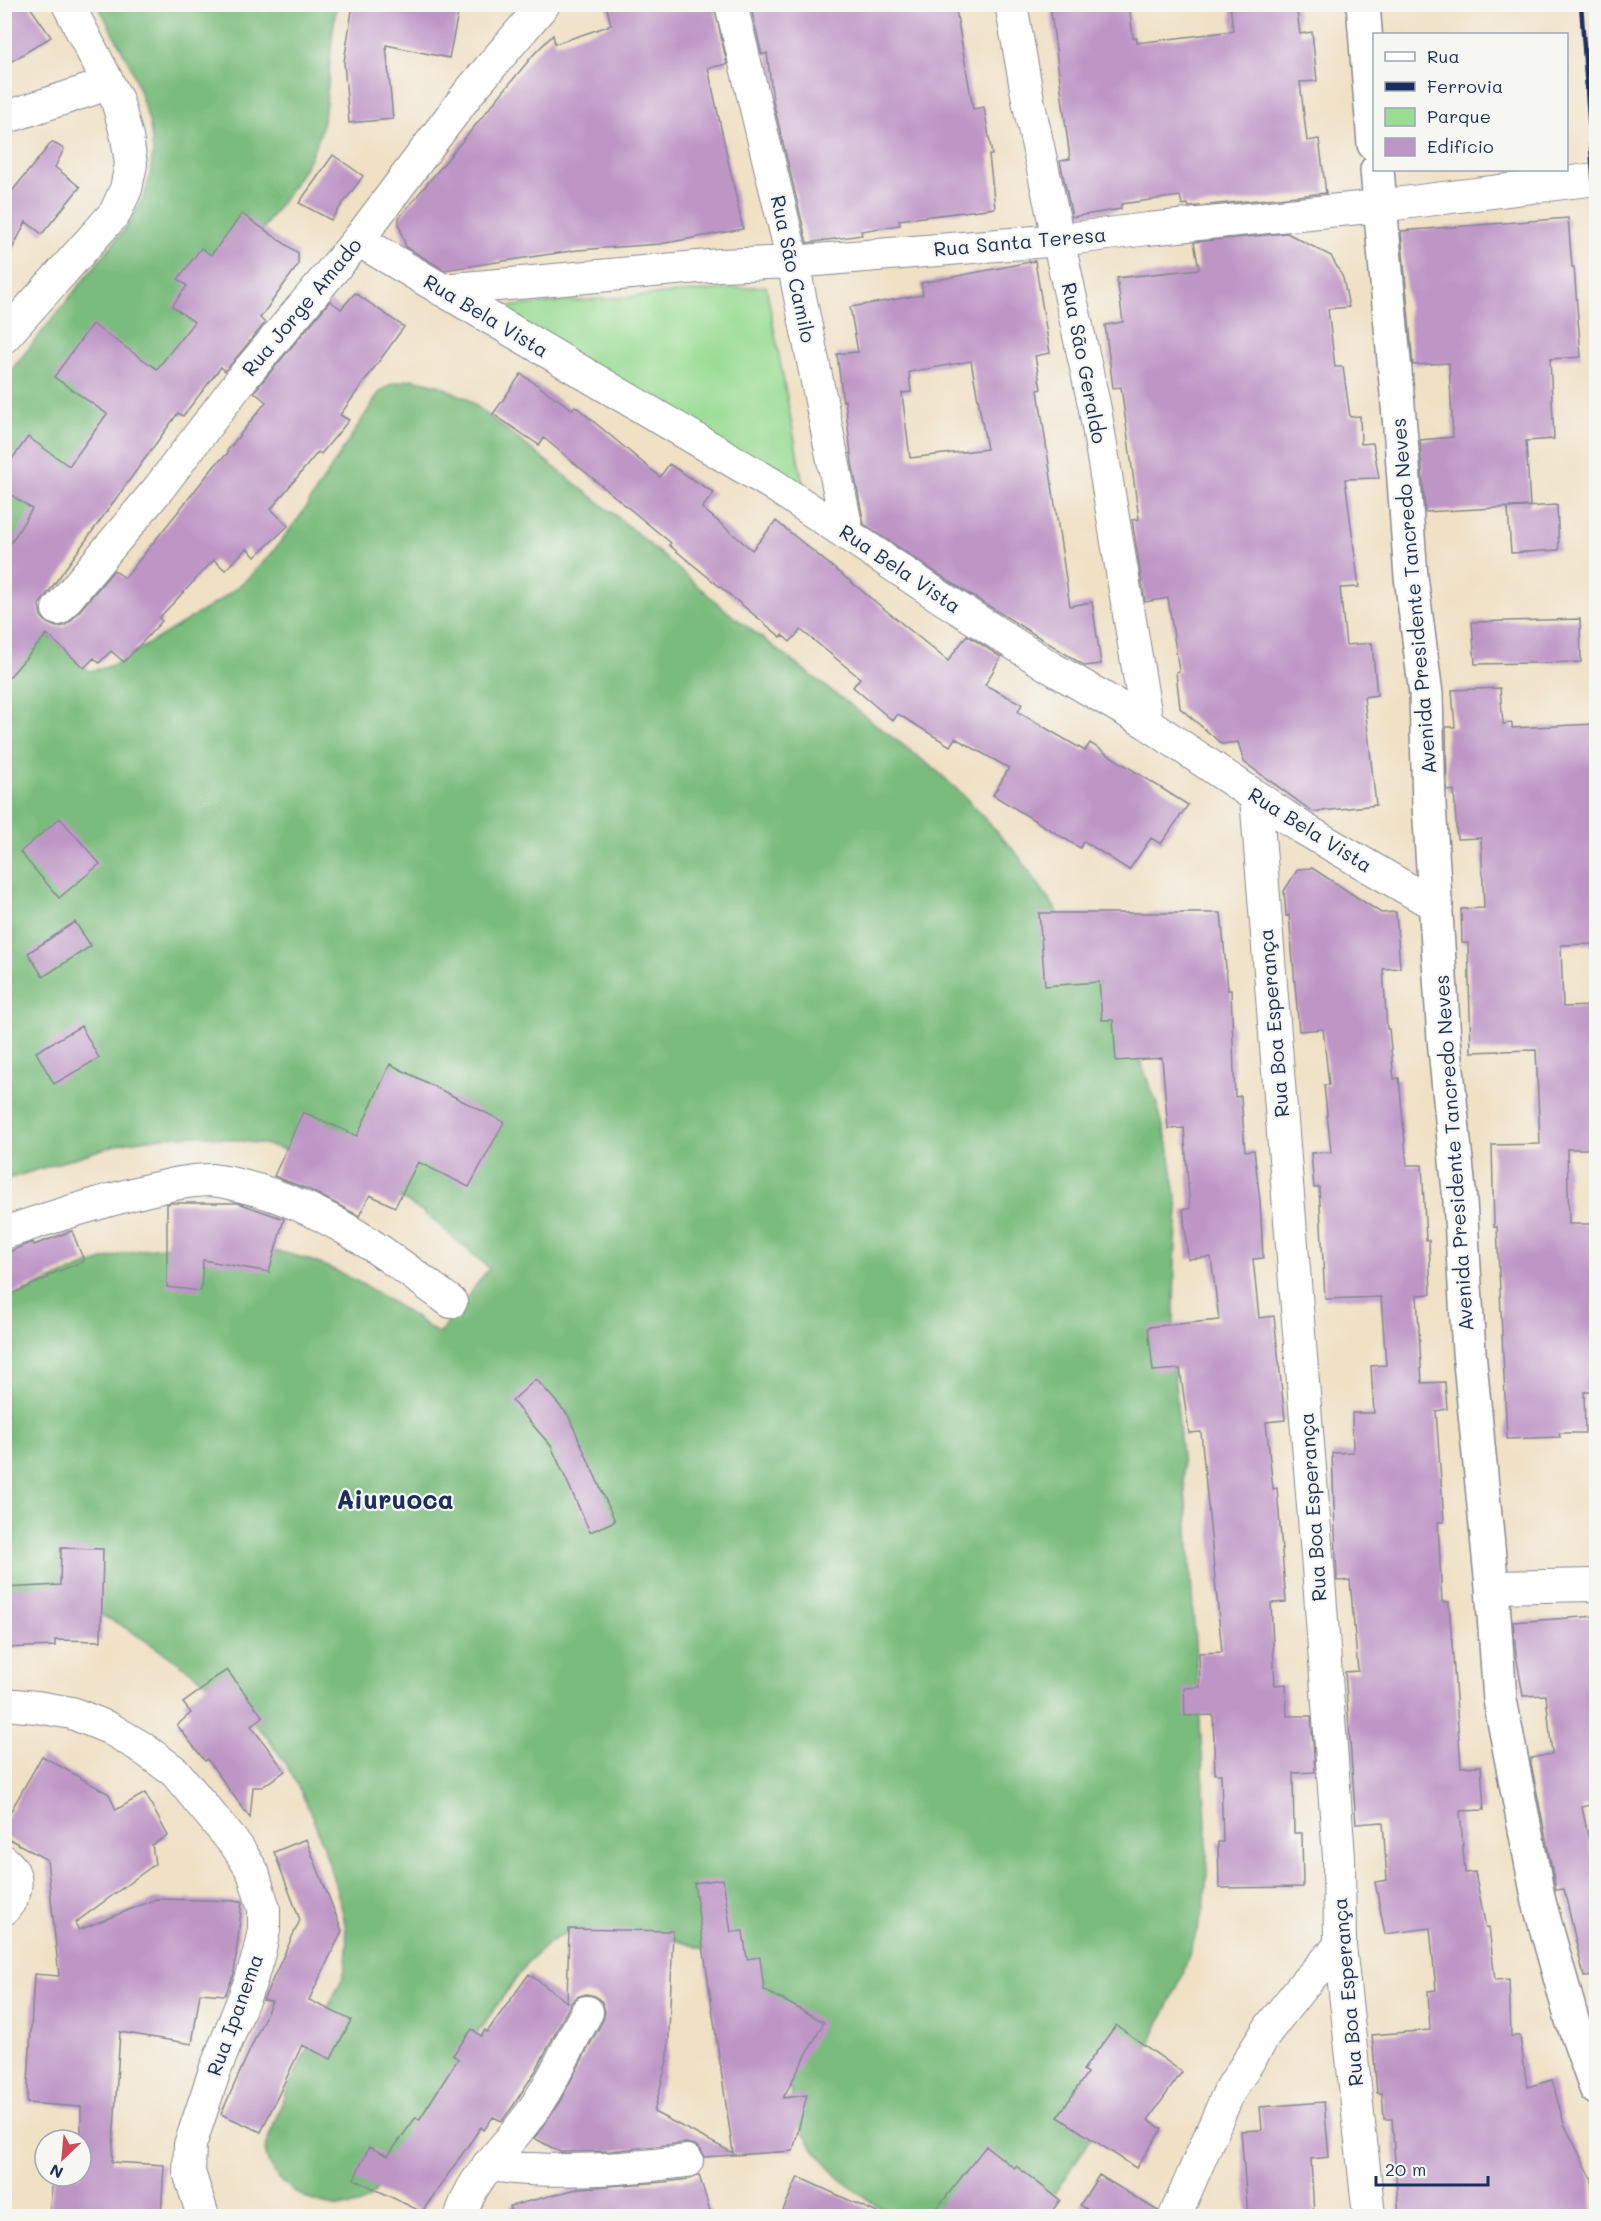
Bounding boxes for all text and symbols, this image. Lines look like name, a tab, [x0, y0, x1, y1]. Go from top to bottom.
legend	[1373, 33, 1568, 171]
text: Rua	[1427, 44, 1460, 68]
text: Ferrovia	[1427, 74, 1503, 98]
text: Parque	[1427, 104, 1491, 128]
text: Edifício	[1427, 134, 1494, 158]
street label: Rua São Camilo	[766, 193, 822, 345]
street label: Rua Santa Teresa	[933, 221, 1107, 262]
street label: Rua Jorge Amado	[236, 232, 367, 381]
street label: Rua Bela Vista	[419, 268, 554, 363]
street label: Rua São Geraldo	[1057, 280, 1113, 446]
street label: Avenida Presidente Tancredo Neves	[1384, 417, 1442, 775]
street label: Rua Bela Vista	[835, 518, 966, 618]
street label: Rua Bela Vista	[1244, 781, 1377, 878]
street label: Rua Boa Esperança	[1252, 928, 1294, 1119]
street label: Avenida Presidente Tancredo Neves	[1428, 974, 1478, 1332]
street label: Rua Boa Esperança	[1292, 1412, 1332, 1602]
district label: Aiuruoca	[336, 1482, 454, 1516]
street label: Rua Boa Esperança	[1326, 1897, 1368, 2088]
street label: Rua Ipanema	[200, 1950, 268, 2079]
north arrow	[33, 2128, 93, 2188]
scale bar	[1376, 2149, 1488, 2187]
text: 20 m	[1385, 2157, 1426, 2181]
text: N	[46, 2160, 66, 2184]

